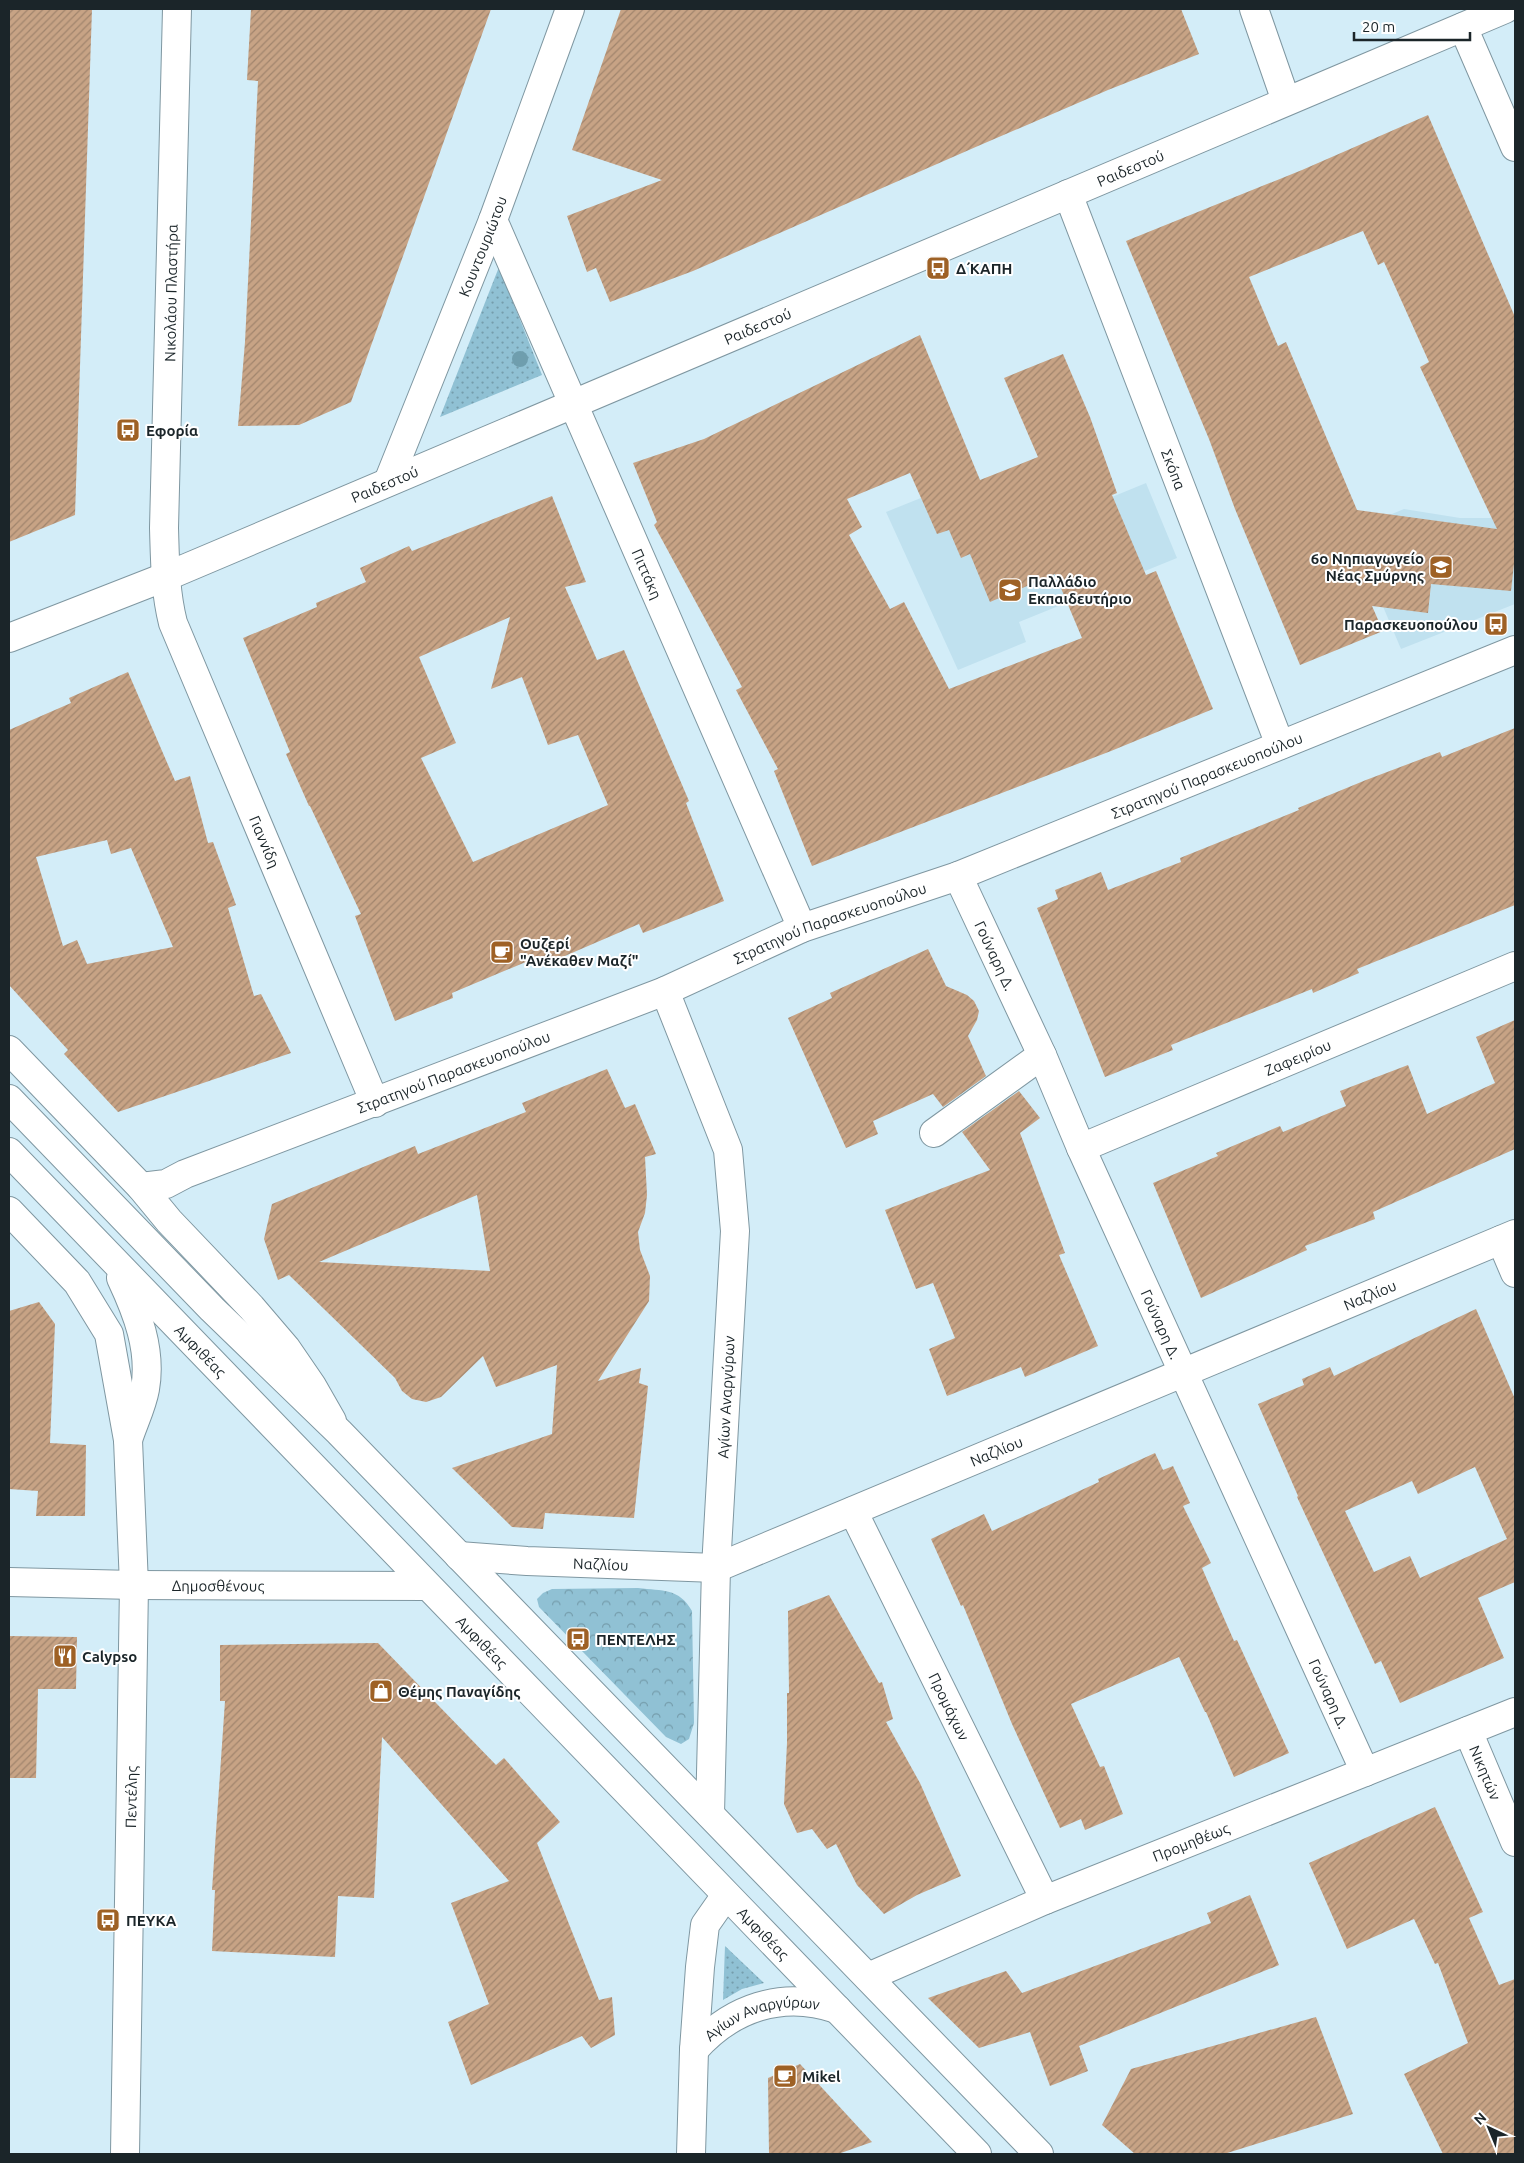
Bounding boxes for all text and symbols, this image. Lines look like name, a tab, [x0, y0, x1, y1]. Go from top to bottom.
scale bar	[1354, 10, 1470, 42]
text: 20 m	[1362, 18, 1395, 35]
street label: Ραιδεστού	[1094, 146, 1167, 190]
street label: Κουντουριώτου	[455, 193, 510, 299]
street label: Νικολάου Πλαστήρα	[161, 224, 181, 362]
bus stop icon: Δ΄ ΚΑΠΗ	[925, 255, 951, 281]
place label: Δ΄ ΚΑΠΗ	[956, 260, 1012, 277]
street label: Ραιδεστού	[721, 304, 794, 348]
bus stop icon: Εφορία	[115, 417, 141, 443]
place label: Εφορία	[146, 422, 198, 439]
street label: Σκόπα	[1158, 447, 1189, 492]
street label: Ραιδεστού	[348, 462, 421, 506]
street label: Πιττάκη	[629, 546, 666, 602]
place label: 6ο Νηπιαγωγείο Νέας Σμύρνης	[1311, 550, 1424, 584]
school or university icon: 6ο Νηπιαγωγείο Νέας Σμύρνης	[1428, 554, 1454, 580]
place label: Παλλάδιο Εκπαιδευτήριο	[1028, 573, 1132, 607]
school or university icon: Παλλάδιο Εκπαιδευτήριο	[997, 577, 1023, 603]
bus stop icon: Παρασκευοπούλου	[1483, 611, 1509, 637]
place label: Παρασκευοπούλου	[1344, 616, 1478, 633]
street label: Στρατηγού Παρασκευοπούλου	[1109, 729, 1305, 822]
street label: Γιαννίδη	[246, 813, 284, 870]
street label: Στρατηγού Παρασκευοπούλου	[731, 879, 928, 967]
street label: Γούναρη Δ.	[972, 918, 1019, 993]
place label: Ουζερί "Ανέκαθεν Μαζί"	[520, 935, 638, 970]
cafe icon: Ουζερί "Ανέκαθεν Μαζί"	[489, 939, 515, 965]
street label: Στρατηγού Παρασκευοπούλου	[355, 1027, 552, 1116]
street label: Ζαφειρίου	[1262, 1036, 1333, 1079]
street label: Ναζλίου	[1341, 1276, 1399, 1313]
street label: Γούναρη Δ.	[1138, 1286, 1184, 1362]
street label: Αμφιθέας	[172, 1321, 230, 1380]
street label: Αγίων Αναργύρων	[714, 1335, 738, 1459]
street label: Ναζλίου	[967, 1432, 1025, 1469]
street label: Ναζλίου	[573, 1554, 629, 1573]
street label: Δημοσθένους	[172, 1577, 264, 1594]
street label: Αμφιθέας	[453, 1612, 511, 1672]
bus stop icon: ΠΕΝΤΕΛΗΣ	[565, 1626, 591, 1652]
place label: ΠΕΝΤΕΛΗΣ	[596, 1631, 676, 1648]
restaurant icon: Calypso	[52, 1643, 78, 1669]
place label: Calypso	[82, 1648, 137, 1665]
street label: Γούναρη Δ.	[1306, 1656, 1353, 1731]
street label: Προμάχων	[926, 1670, 973, 1743]
shop icon: Θέμης Παναγίδης	[368, 1678, 394, 1704]
place label: Θέμης Παναγίδης	[398, 1683, 521, 1700]
street label: Νικητών	[1466, 1743, 1505, 1802]
street label: Πεντέλης	[122, 1765, 140, 1828]
street label: Προμηθέως	[1150, 1819, 1232, 1865]
street label: Αμφιθέας	[735, 1903, 793, 1963]
bus stop icon: ΠΕΥΚΑ	[95, 1907, 121, 1933]
place label: ΠΕΥΚΑ	[126, 1912, 177, 1929]
street label: Αγίων Αναργύρων	[701, 1993, 821, 2044]
cafe icon: Mikel	[772, 2063, 798, 2089]
place label: Mikel	[802, 2068, 841, 2085]
north arrow	[1464, 2103, 1514, 2153]
text: N	[1471, 2109, 1489, 2128]

